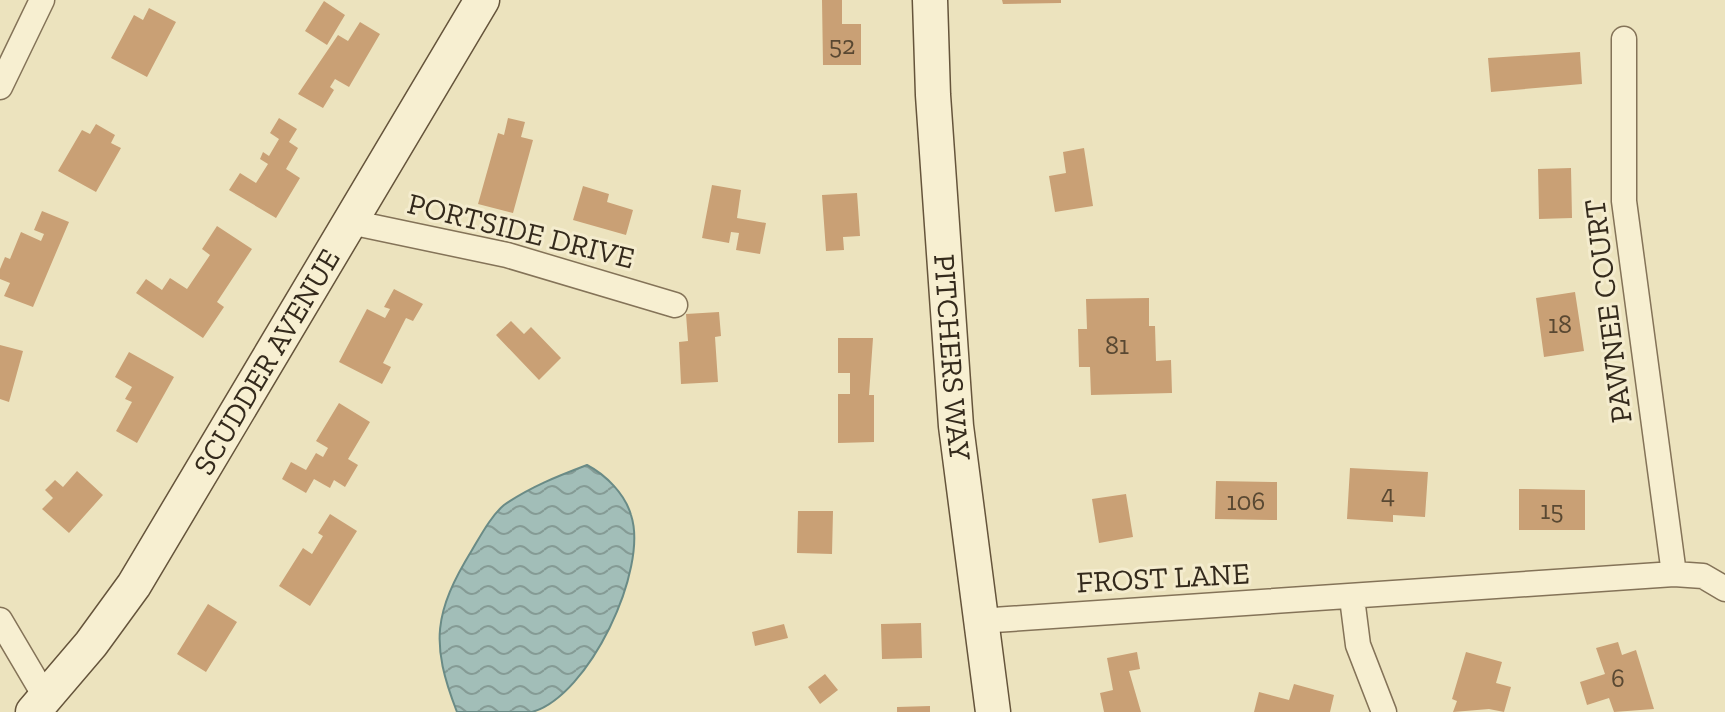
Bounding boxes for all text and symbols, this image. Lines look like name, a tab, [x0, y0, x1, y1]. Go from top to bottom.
house number: 52	[829, 29, 855, 61]
street label: PORTSIDE DRIVE	[404, 185, 638, 277]
street label: PAWNEE COURT	[1576, 197, 1640, 425]
street label: SCUDDER AVENUE	[186, 242, 348, 481]
street label: PITCHERS WAY	[926, 253, 978, 463]
house number: 18	[1548, 308, 1572, 340]
house number: 81	[1105, 329, 1129, 361]
house number: 4	[1381, 478, 1395, 510]
house number: 106	[1227, 485, 1265, 517]
house number: 15	[1540, 494, 1564, 526]
street label: FROST LANE	[1076, 555, 1250, 601]
house number: 6	[1611, 662, 1625, 694]

